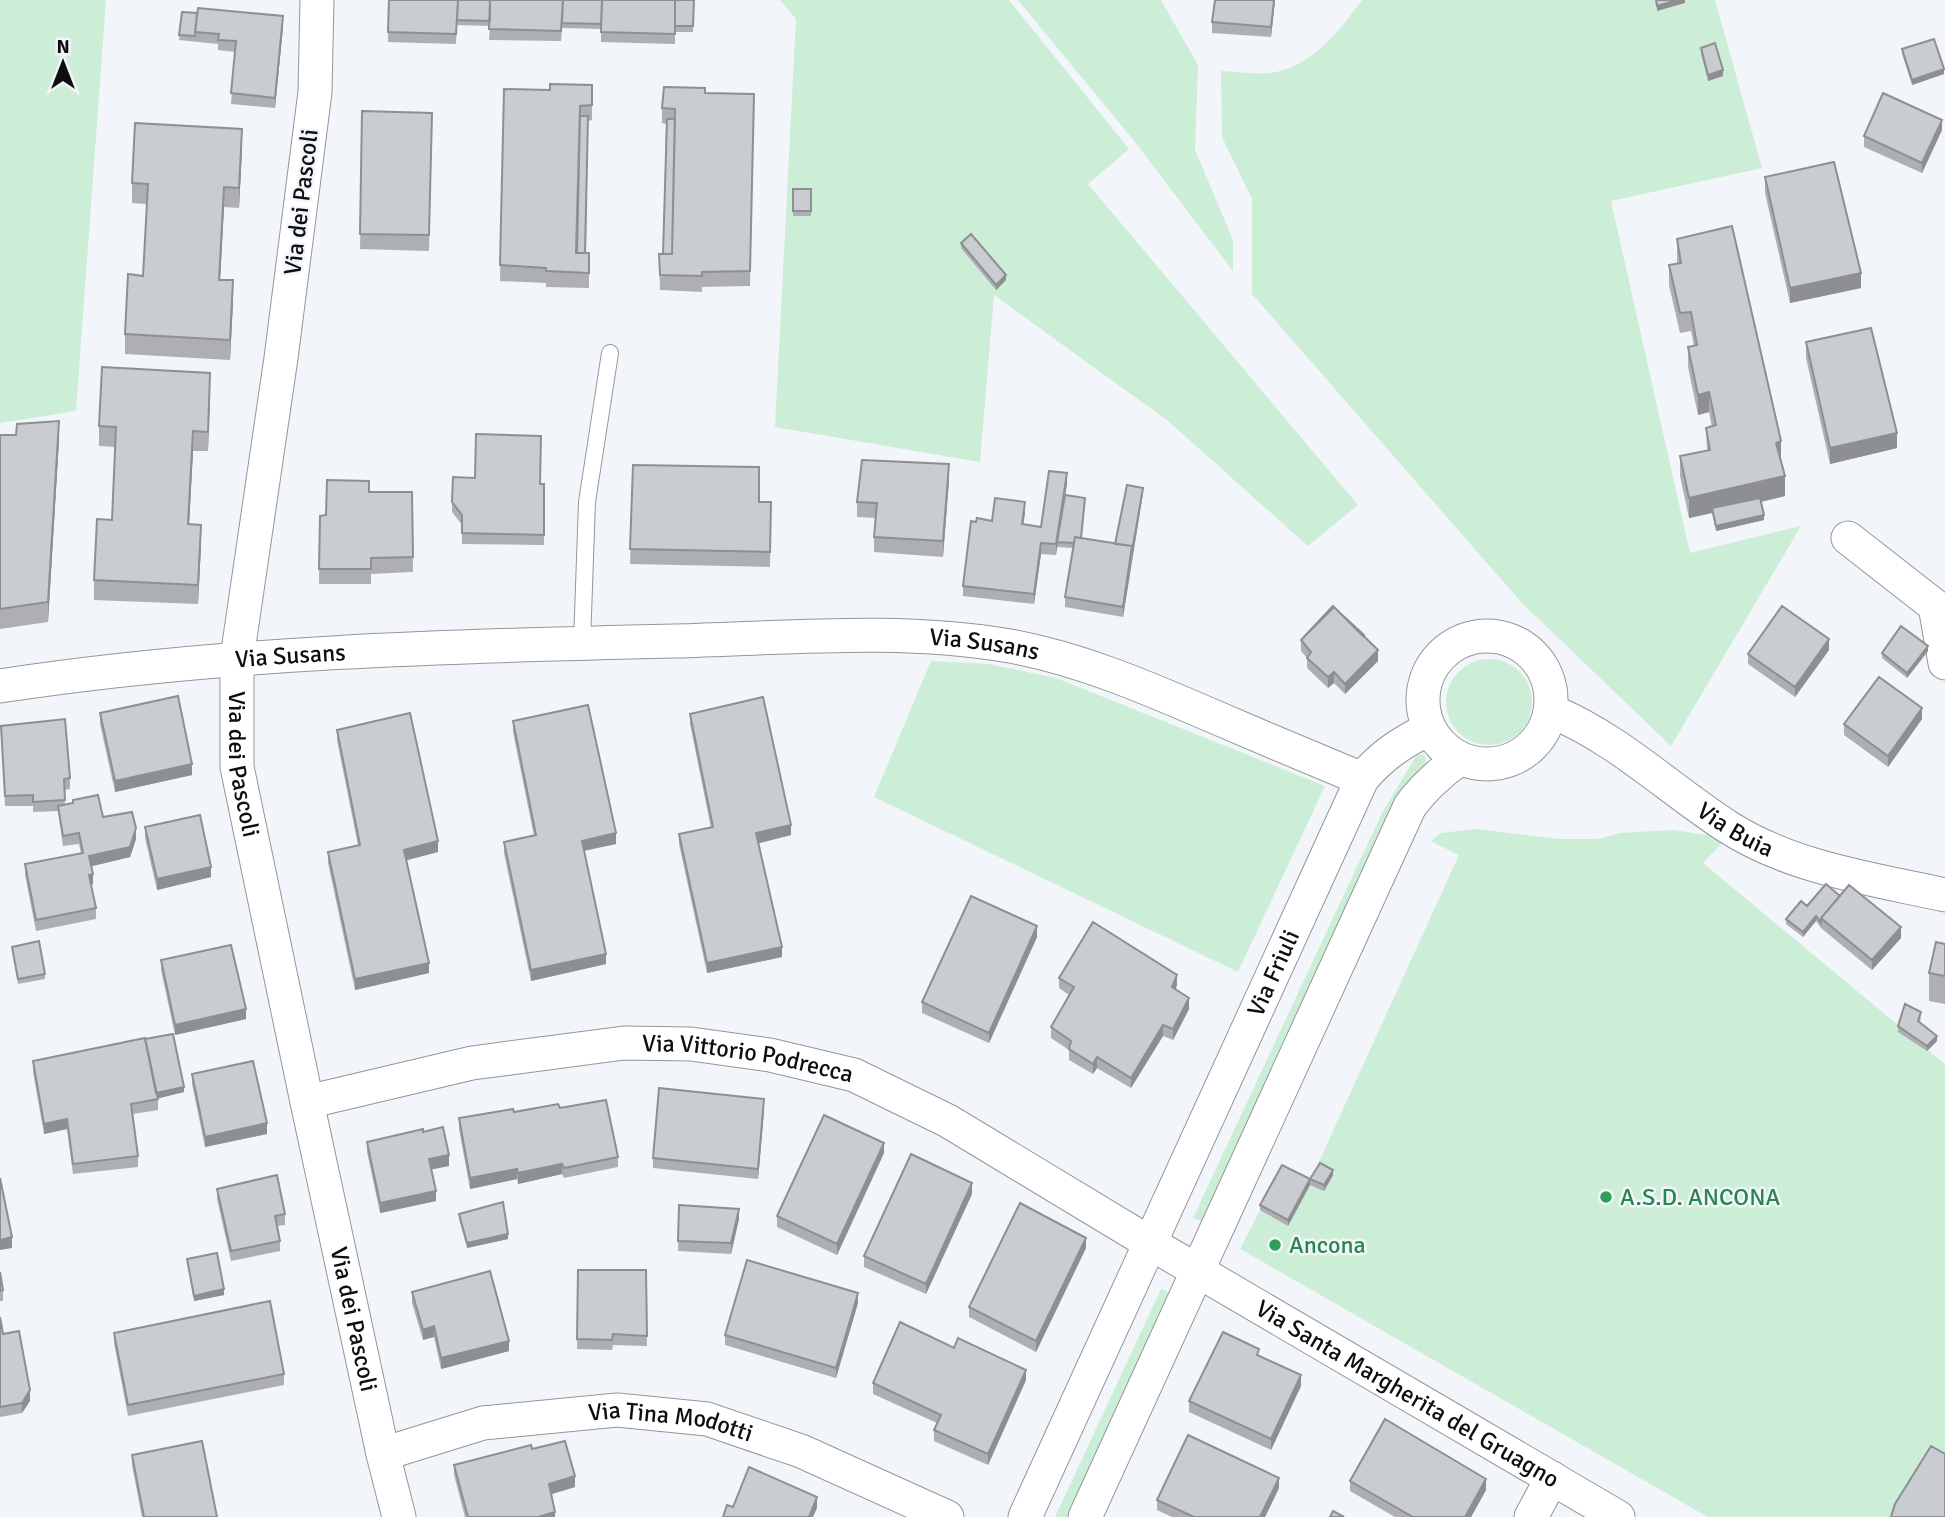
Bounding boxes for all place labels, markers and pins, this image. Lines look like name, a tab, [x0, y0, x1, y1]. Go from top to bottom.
place label: A.S.D. ANCONA	[1620, 1182, 1780, 1212]
marker: A.S.D. ANCONA	[1598, 1189, 1614, 1205]
place label: Ancona	[1289, 1230, 1366, 1260]
marker: Ancona	[1267, 1237, 1283, 1253]

